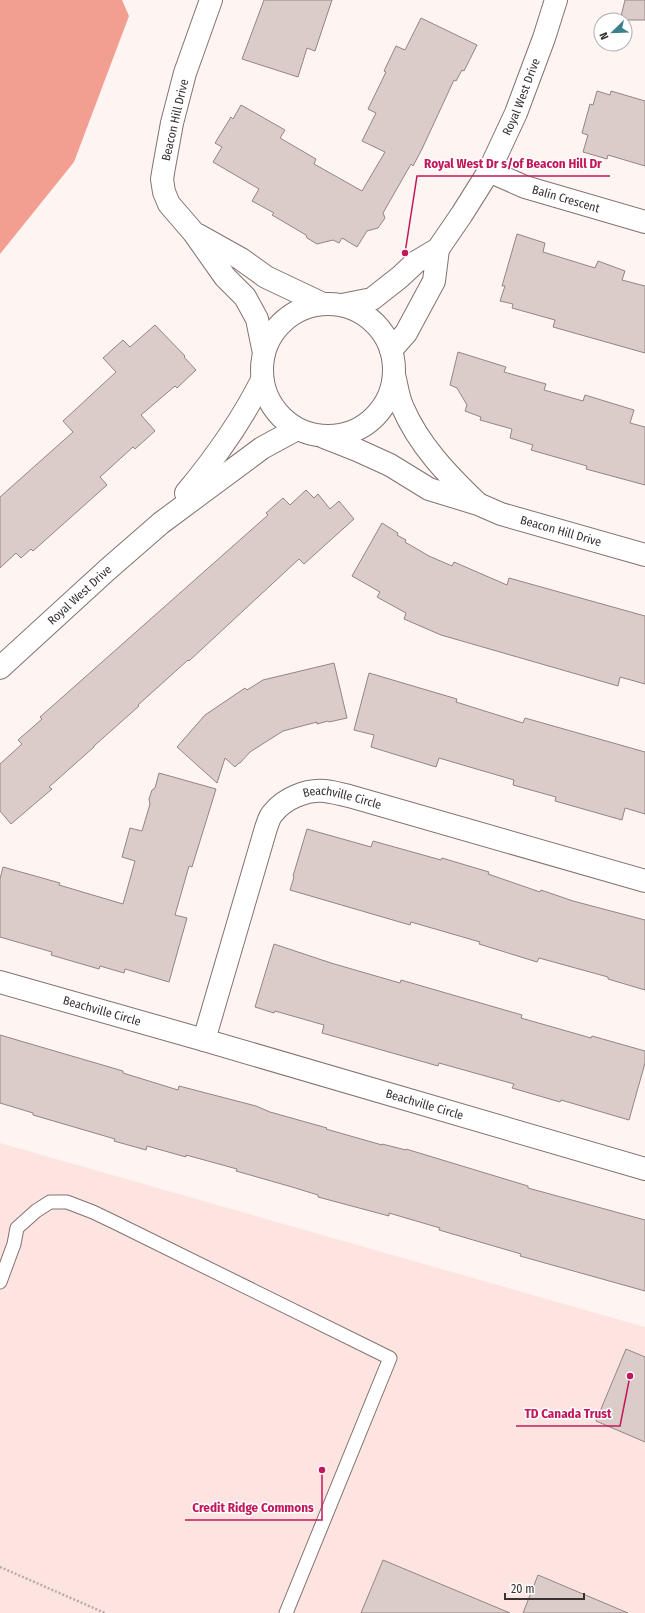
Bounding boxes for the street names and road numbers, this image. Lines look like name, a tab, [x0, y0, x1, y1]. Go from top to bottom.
street label: Royal West Drive	[500, 56, 543, 137]
street label: Beacon Hill Drive	[159, 78, 191, 162]
street label: Balin Crescent	[530, 182, 601, 215]
street label: Beacon Hill Drive	[519, 513, 603, 549]
street label: Royal West Drive	[45, 562, 114, 628]
street label: Beachville Circle	[301, 784, 383, 812]
street label: Beachville Circle	[61, 993, 143, 1029]
street label: Beachville Circle	[384, 1087, 465, 1123]

